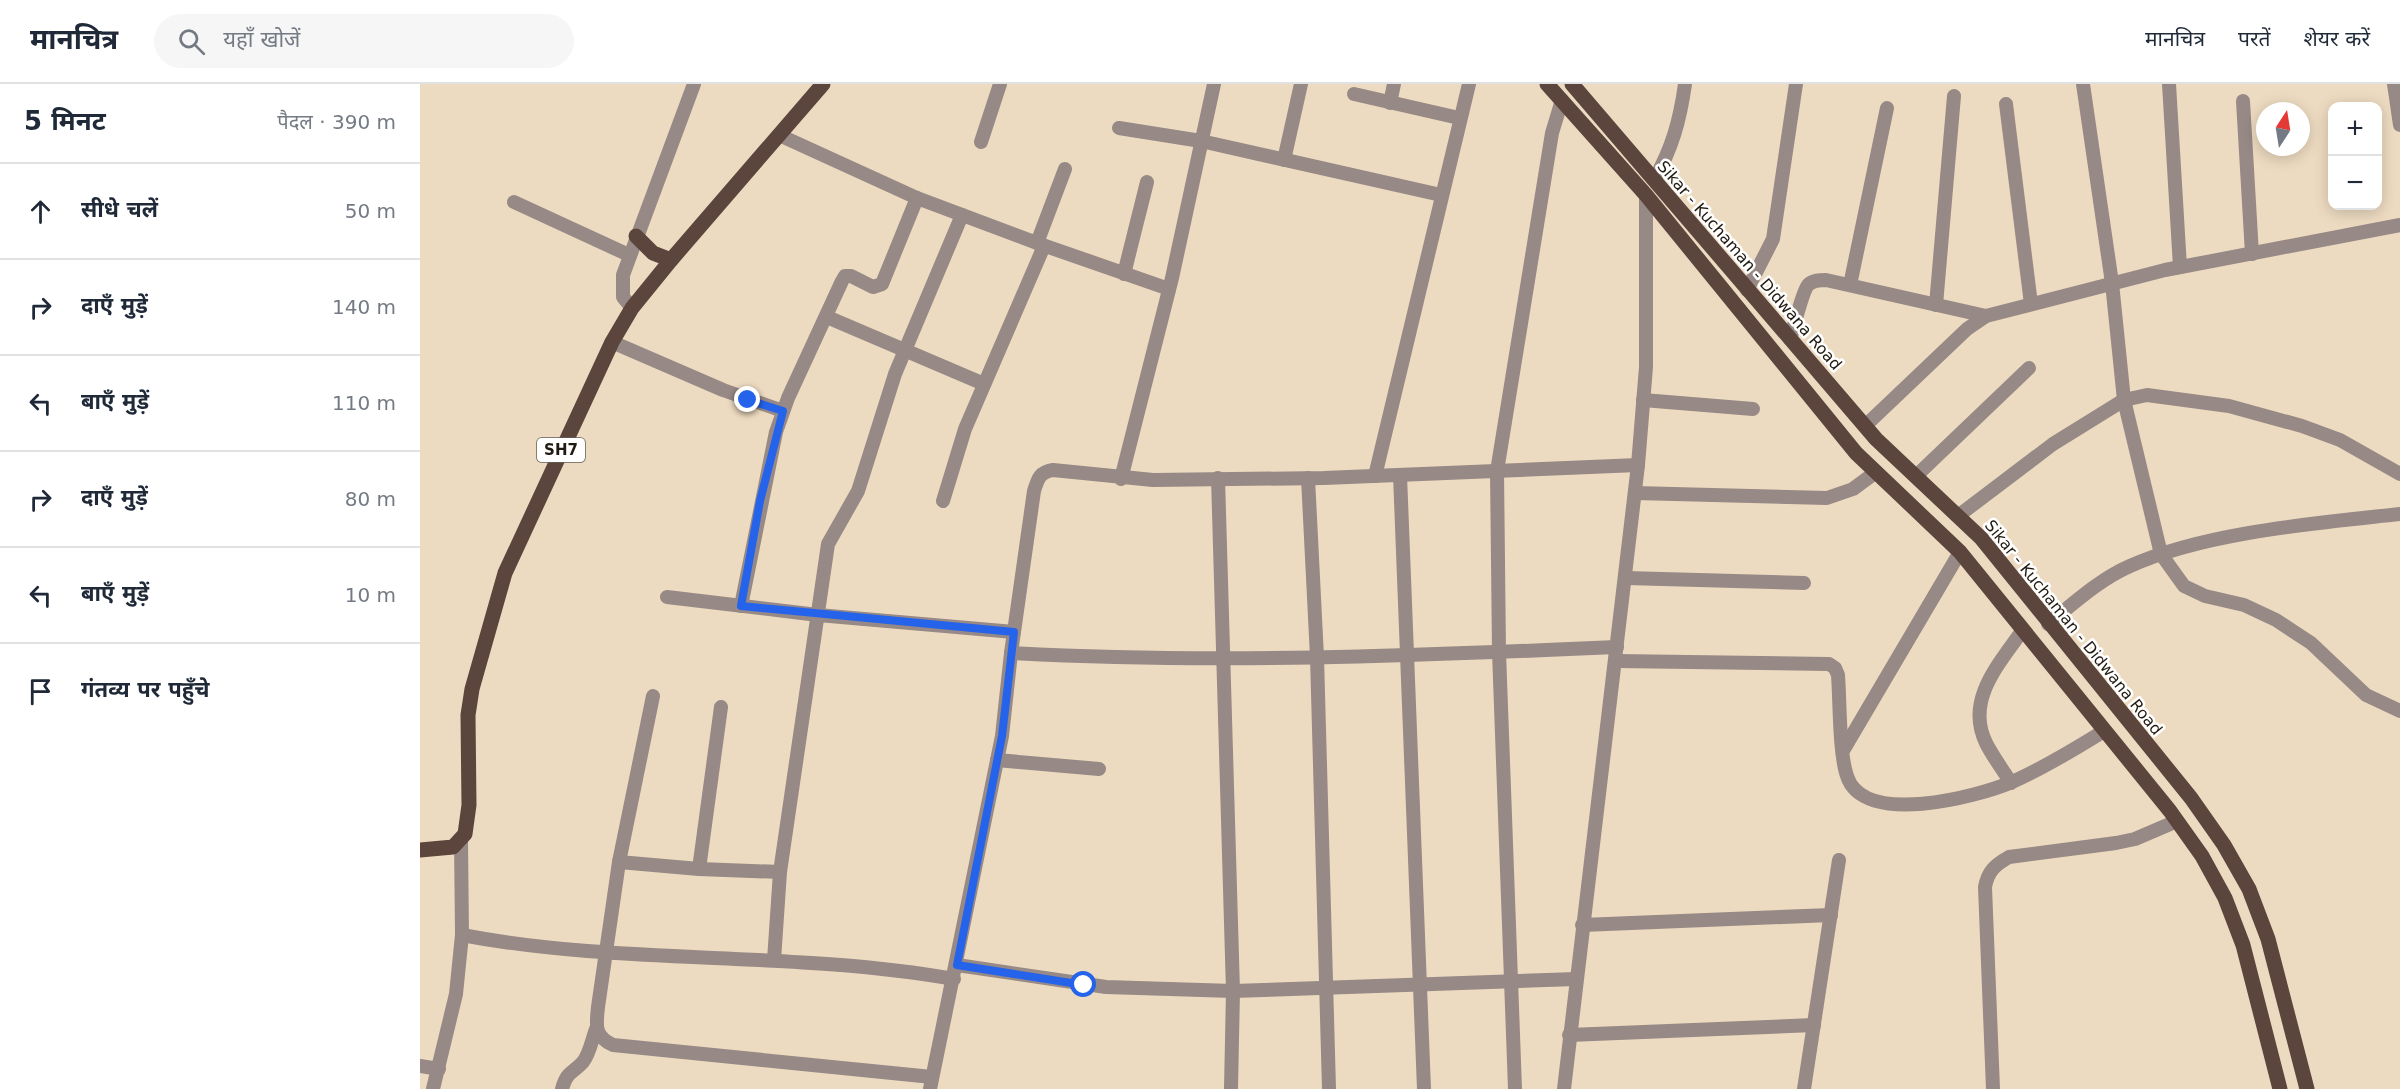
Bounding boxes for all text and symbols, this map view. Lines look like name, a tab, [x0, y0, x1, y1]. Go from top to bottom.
search box	[154, 14, 574, 68]
text: मानचित्र	[30, 23, 118, 56]
icon: search	[175, 25, 208, 58]
text: यहाँ खोजें	[223, 27, 300, 52]
text: मानचित्र	[2145, 27, 2205, 51]
text: परतें	[2238, 27, 2271, 51]
text: शेयर करें	[2304, 27, 2370, 51]
north arrow	[2256, 102, 2310, 156]
map controls	[2328, 102, 2382, 210]
button: +	[2328, 102, 2382, 156]
text: 5 मिनट	[24, 106, 106, 136]
text: पैदल · 390 m	[277, 110, 396, 134]
button: −	[2328, 156, 2382, 210]
street label: Sikar - Kuchaman - Didwana Road	[1654, 157, 1846, 374]
icon: ahead	[24, 195, 57, 228]
text: सीधे चलें	[81, 197, 158, 222]
text: 50 m	[345, 199, 396, 223]
icon: right	[24, 291, 57, 324]
text: दाएँ मुड़ें	[81, 293, 148, 318]
text: 140 m	[332, 295, 396, 319]
route end	[734, 386, 760, 412]
icon: left	[24, 387, 57, 420]
text: बाएँ मुड़ें	[81, 389, 149, 414]
text: 110 m	[332, 391, 396, 415]
road number: SH7	[537, 438, 585, 462]
icon: right	[24, 483, 57, 516]
text: दाएँ मुड़ें	[81, 485, 148, 510]
text: 80 m	[345, 487, 396, 511]
street label: Sikar - Kuchaman - Didwana Road	[1981, 516, 2166, 739]
icon: left	[24, 579, 57, 612]
text: बाएँ मुड़ें	[81, 581, 149, 606]
text: 10 m	[345, 583, 396, 607]
icon: arrive	[24, 675, 57, 708]
text: गंतव्य पर पहुँचे	[81, 677, 209, 702]
route start	[1070, 971, 1096, 997]

